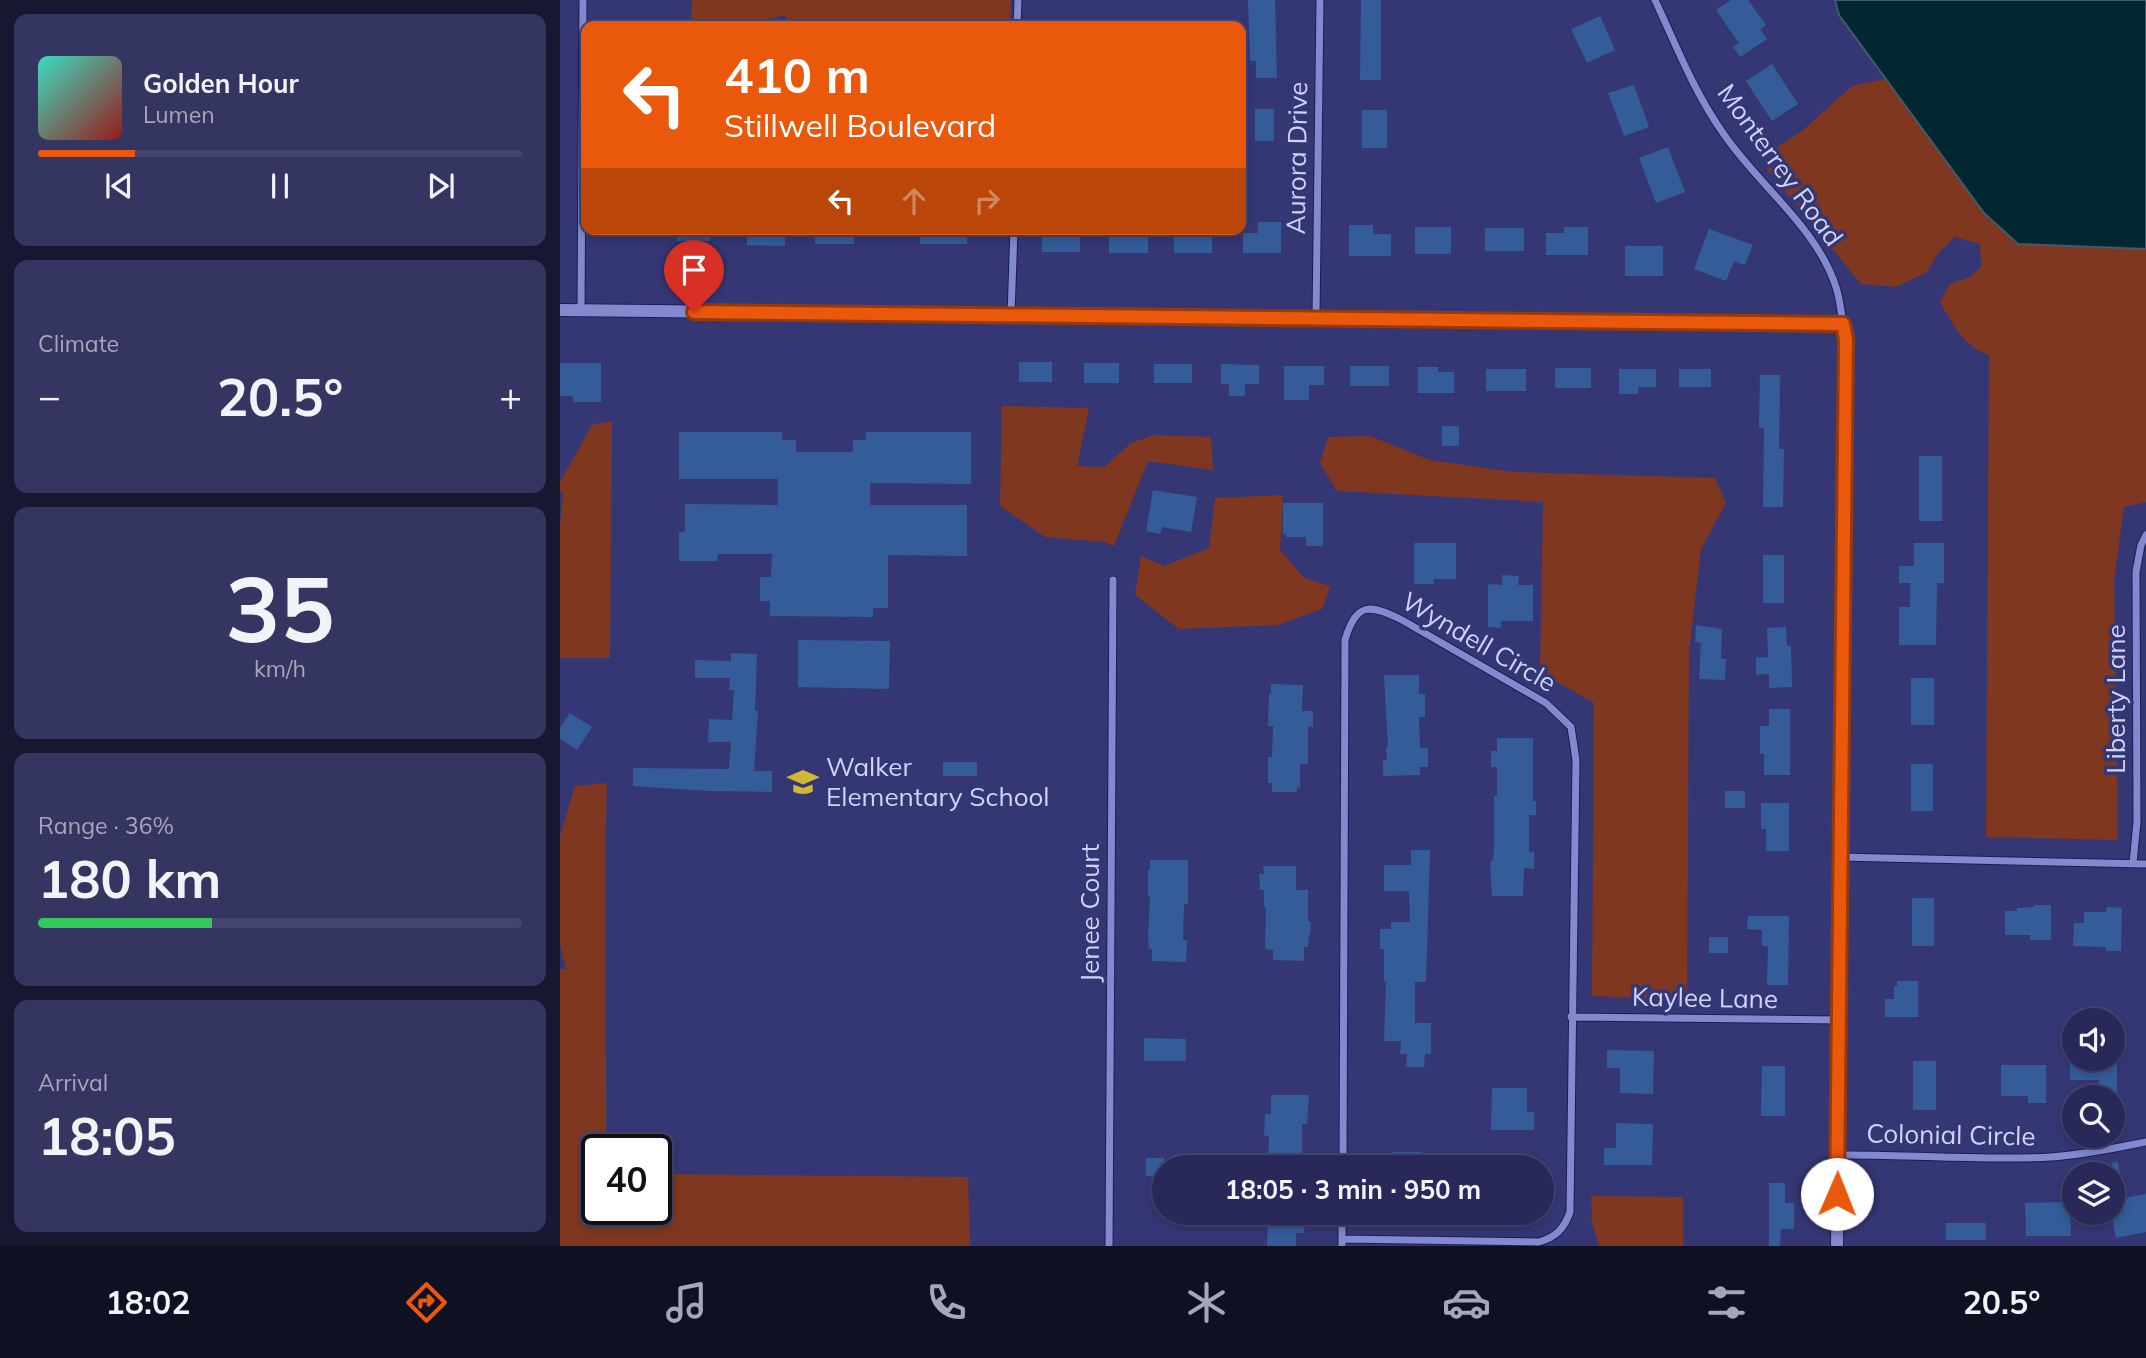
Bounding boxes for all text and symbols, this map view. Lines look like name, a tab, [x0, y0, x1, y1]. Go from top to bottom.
text: 410 m	[724, 44, 870, 105]
icon: left	[609, 49, 700, 140]
text: Golden Hour	[143, 67, 299, 100]
street label: Monterrey Road	[1710, 77, 1850, 252]
street label: Aurora Drive	[1279, 81, 1314, 235]
text: Lumen	[143, 100, 215, 129]
text: Stillwell Boulevard	[724, 105, 996, 145]
icon: previous	[100, 167, 138, 205]
icon: pause	[261, 167, 299, 205]
icon: next	[422, 167, 460, 205]
icon: left	[822, 182, 860, 220]
icon: ahead	[895, 182, 933, 220]
icon: right	[968, 182, 1006, 220]
pin	[664, 240, 724, 312]
icon: arrive	[675, 251, 713, 289]
text: Climate	[38, 329, 119, 358]
text: 20.5°	[217, 364, 343, 429]
text: −	[38, 372, 61, 420]
text: +	[499, 372, 522, 420]
text: 35	[225, 551, 335, 665]
street label: Wyndell Circle	[1396, 584, 1562, 699]
street label: Liberty Lane	[2099, 624, 2132, 774]
text: km/h	[254, 654, 306, 683]
place label: Walker Elementary School	[826, 750, 1050, 813]
school or university icon: Walker Elementary School	[786, 765, 820, 799]
text: Range · 36%	[38, 811, 174, 840]
street label: Jenee Court	[1073, 844, 1106, 982]
text: 180 km	[38, 846, 221, 911]
street label: Kaylee Lane	[1632, 980, 1778, 1015]
map controls	[2062, 1008, 2125, 1225]
button: sound	[2062, 1008, 2125, 1071]
text: Arrival	[38, 1068, 108, 1097]
button: search	[2062, 1085, 2125, 1148]
text: 18:05	[38, 1103, 176, 1168]
street label: Colonial Circle	[1866, 1117, 2036, 1152]
speed limit sign: 40	[581, 1134, 672, 1225]
position arrow	[1800, 1157, 1874, 1231]
button: layers	[2062, 1162, 2125, 1225]
text: 18:05 · 3 min · 950 m	[1225, 1173, 1481, 1206]
icon: directions	[402, 1278, 451, 1327]
icon: music	[662, 1278, 711, 1327]
icon: phone	[922, 1278, 971, 1327]
icon: climate	[1182, 1278, 1231, 1327]
icon: car	[1442, 1278, 1491, 1327]
icon: filters	[1702, 1278, 1751, 1327]
text: 18:02	[106, 1282, 190, 1322]
text: 20.5°	[1963, 1282, 2040, 1322]

